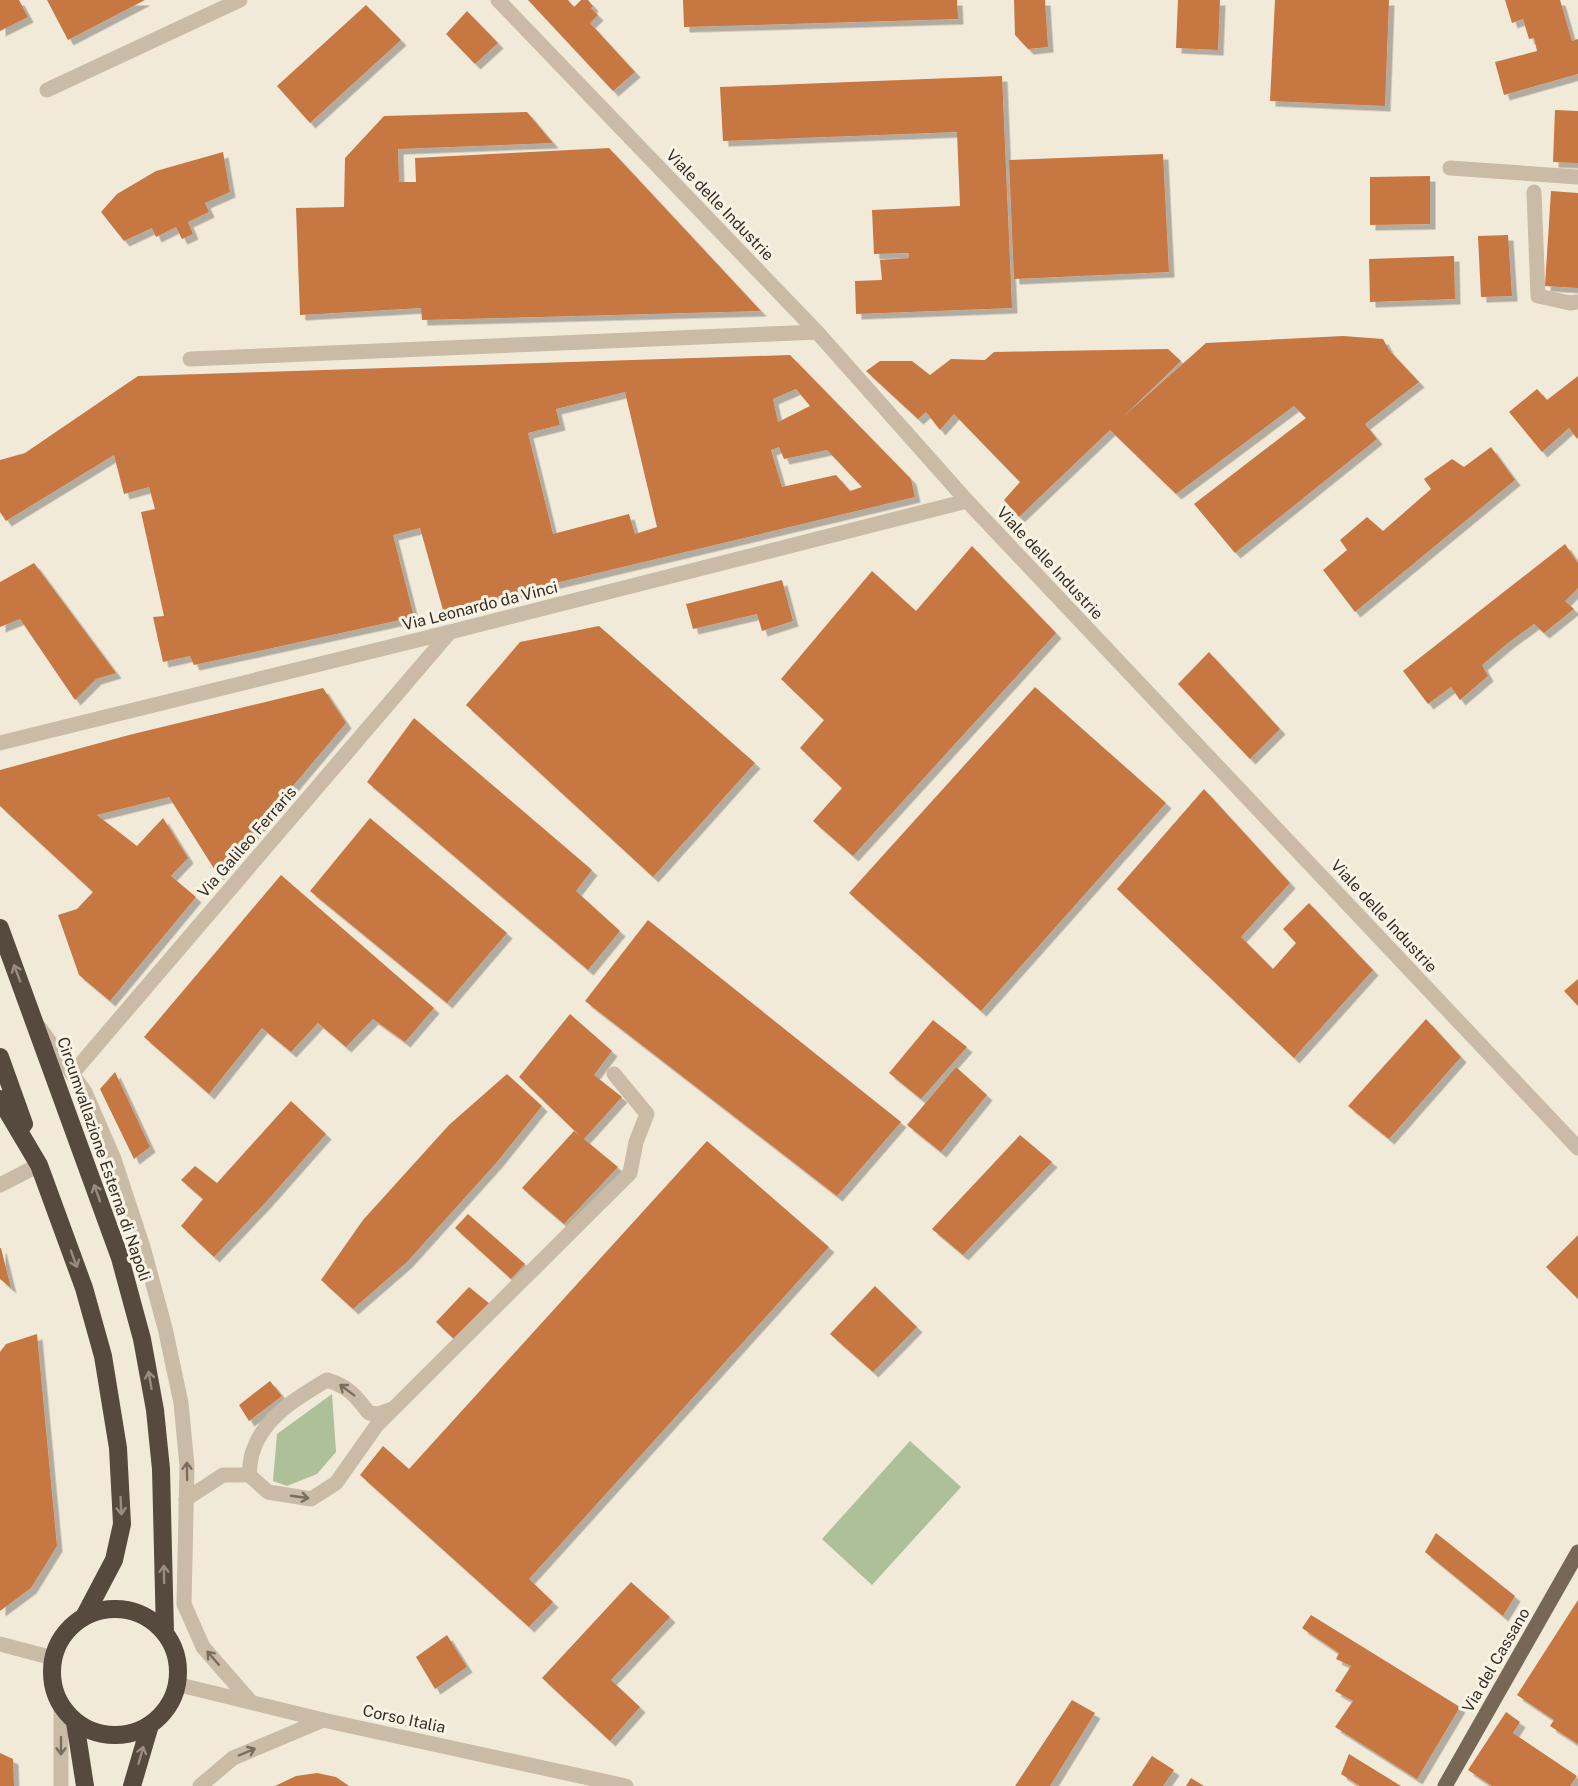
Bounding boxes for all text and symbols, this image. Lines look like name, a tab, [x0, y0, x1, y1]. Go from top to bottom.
street label: Viale delle Industrie	[662, 145, 778, 265]
street label: Viale delle Industrie	[993, 503, 1107, 623]
street label: Via Leonardo da Vinci	[400, 578, 560, 634]
street label: Via Galileo Ferraris	[194, 783, 300, 901]
street label: Viale delle Industrie	[1327, 856, 1441, 976]
one-way arrow	[11, 965, 22, 983]
street label: Circumvallazione Esterna di Napoli	[53, 1034, 155, 1284]
one-way arrow	[90, 1184, 101, 1203]
one-way arrow	[69, 1249, 80, 1268]
one-way arrow	[144, 1371, 155, 1391]
one-way arrow	[340, 1384, 356, 1396]
one-way arrow	[181, 1462, 192, 1482]
one-way arrow	[290, 1491, 310, 1502]
one-way arrow	[115, 1495, 126, 1515]
one-way arrow	[158, 1565, 170, 1585]
street label: Via del Cassano	[1458, 1604, 1534, 1716]
one-way arrow	[206, 1651, 220, 1666]
street label: Corso Italia	[361, 1701, 447, 1737]
one-way arrow	[55, 1736, 67, 1756]
one-way arrow	[136, 1746, 147, 1765]
one-way arrow	[237, 1746, 255, 1757]

